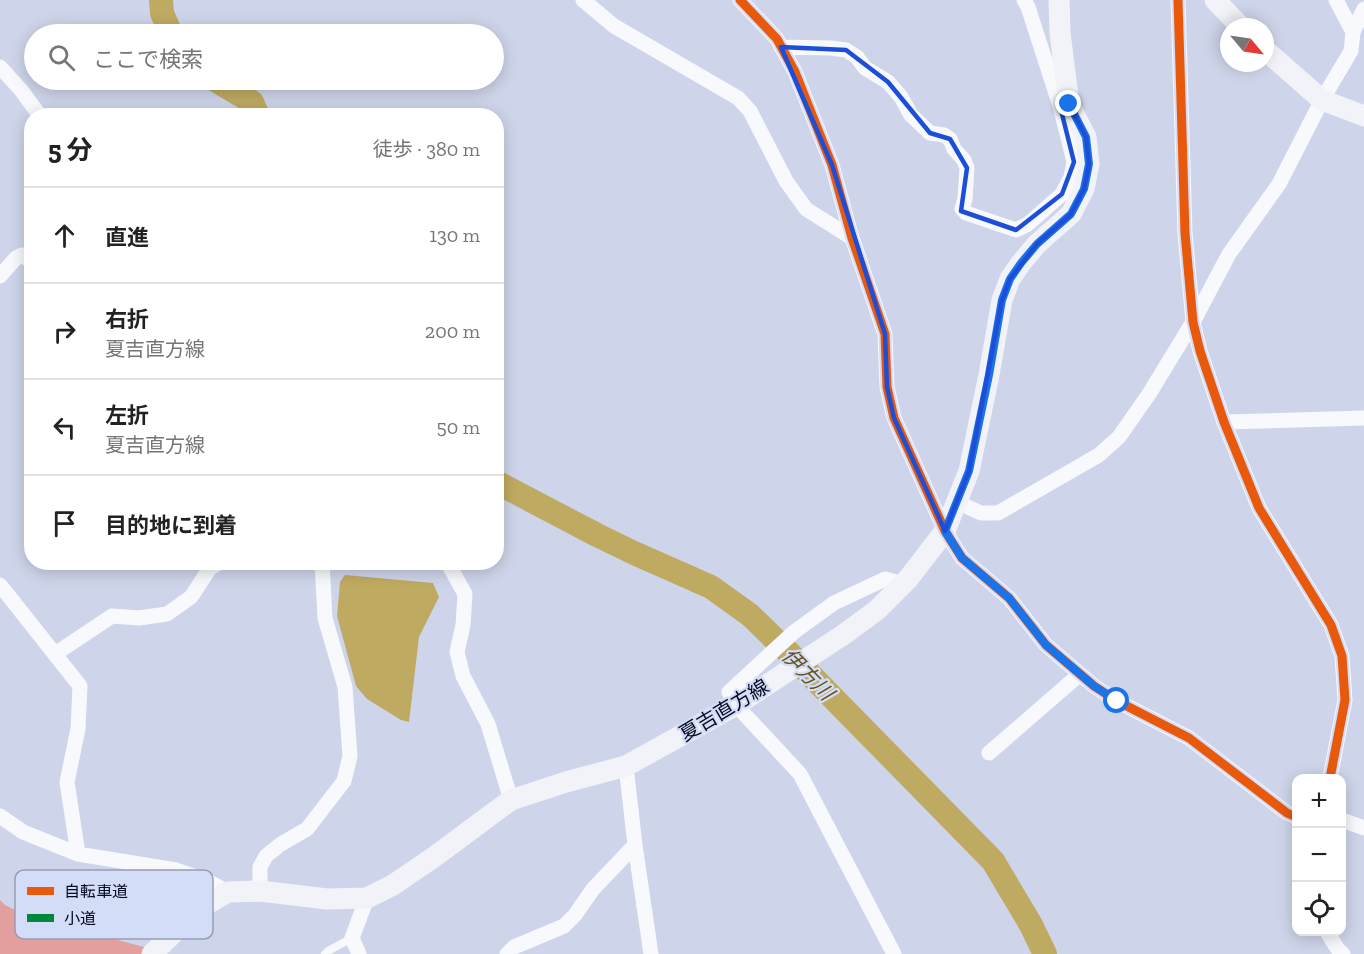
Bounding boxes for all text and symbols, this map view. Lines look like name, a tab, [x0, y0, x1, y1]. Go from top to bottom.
north arrow	[1220, 18, 1274, 72]
search box	[24, 24, 504, 90]
icon: search	[45, 41, 78, 74]
text: ここで検索	[93, 46, 203, 73]
route end	[1055, 90, 1081, 116]
text: 5 分	[48, 134, 92, 166]
text: 徒歩 · 380 m	[373, 137, 480, 161]
icon: ahead	[48, 219, 81, 252]
text: 130 m	[429, 223, 480, 247]
text: 直進	[105, 224, 149, 251]
text: 右折	[105, 306, 149, 333]
icon: right	[48, 315, 81, 348]
text: 200 m	[425, 319, 480, 343]
text: 夏吉直方線	[105, 337, 205, 361]
text: 左折	[105, 402, 149, 429]
icon: left	[48, 411, 81, 444]
text: 50 m	[436, 415, 480, 439]
text: 夏吉直方線	[105, 433, 205, 457]
icon: arrive	[48, 507, 81, 540]
text: 目的地に到着	[105, 512, 237, 539]
water label: 伊方川	[777, 643, 841, 707]
street label: 夏吉直方線	[675, 674, 773, 746]
route start	[1103, 687, 1129, 713]
map controls	[1292, 774, 1346, 936]
button: +	[1292, 774, 1346, 828]
button: −	[1292, 828, 1346, 882]
legend	[15, 870, 213, 939]
text: 自転車道	[64, 882, 128, 901]
button: locate	[1292, 882, 1346, 936]
text: 小道	[64, 909, 96, 928]

